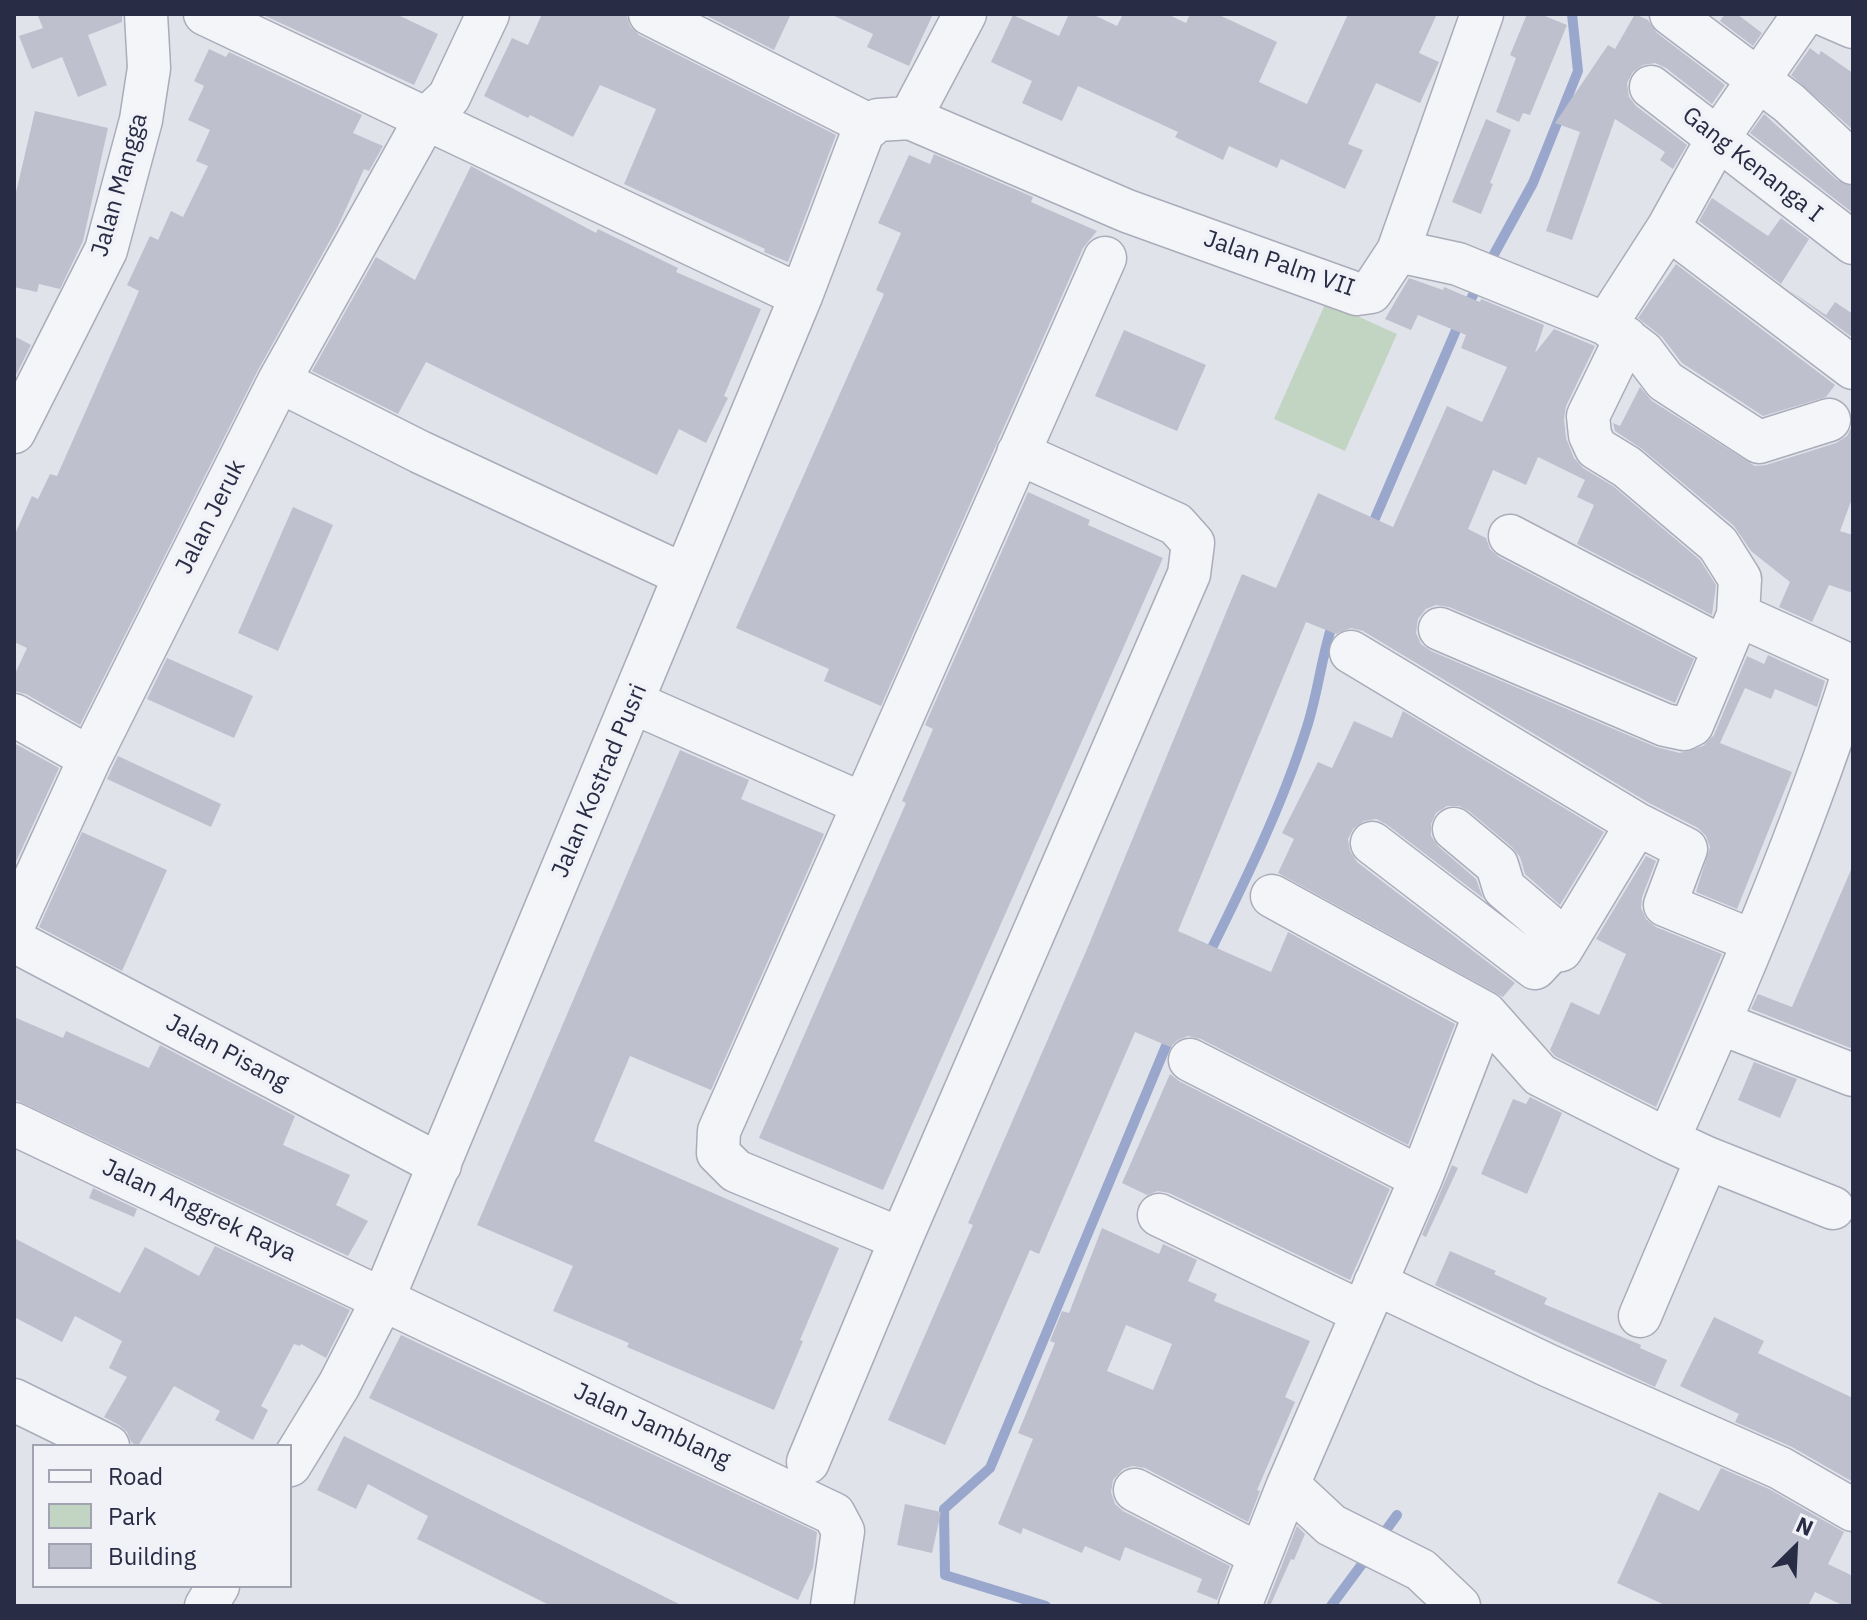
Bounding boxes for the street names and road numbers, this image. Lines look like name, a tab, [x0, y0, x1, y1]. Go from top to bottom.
street label: Gang Kenanga I	[1676, 101, 1828, 229]
street label: Jalan Mangga	[86, 110, 154, 260]
street label: Jalan Palm VII	[1200, 225, 1358, 303]
street label: Jalan Jeruk	[170, 455, 252, 579]
street label: Jalan Kostrad Pusri	[546, 680, 654, 882]
street label: Jalan Pisang	[161, 1009, 293, 1097]
street label: Jalan Anggrek Raya	[98, 1153, 300, 1269]
street label: Jalan Jamblang	[569, 1377, 735, 1475]

